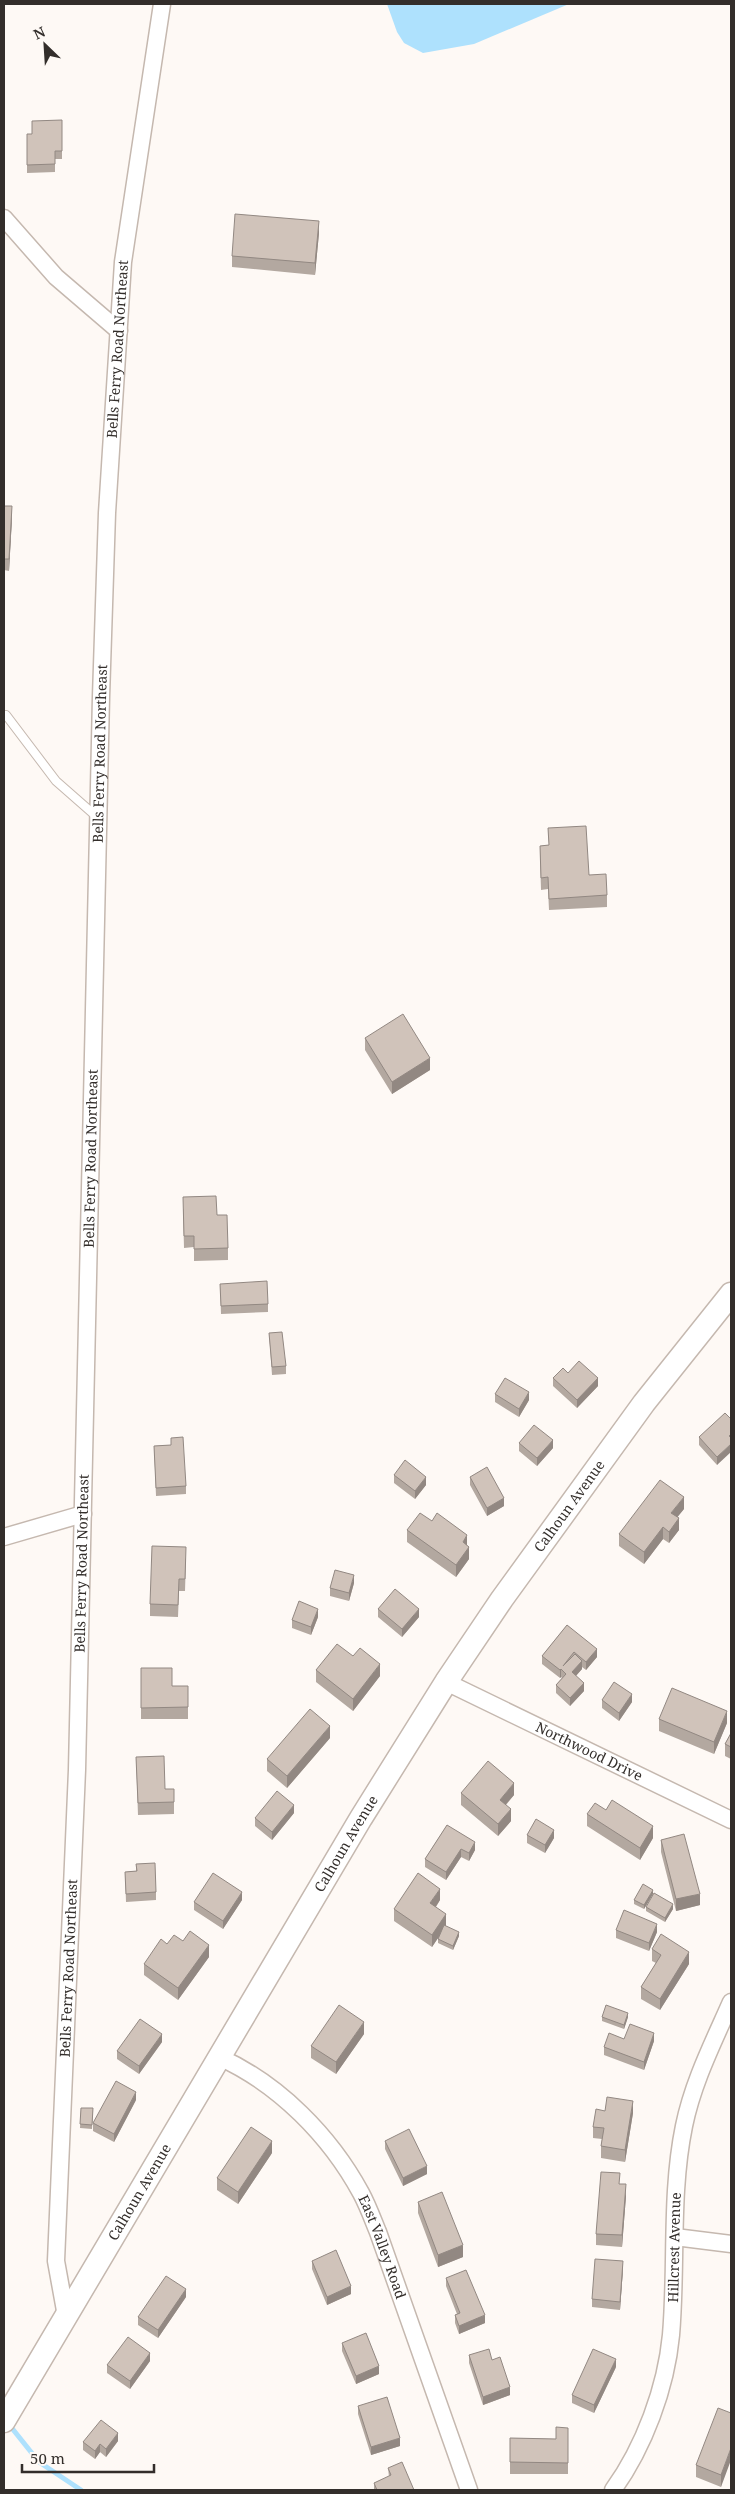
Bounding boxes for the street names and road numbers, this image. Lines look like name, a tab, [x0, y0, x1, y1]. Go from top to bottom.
street label: Bells Ferry Road Northeast	[102, 259, 132, 439]
street label: Bells Ferry Road Northeast	[88, 664, 111, 843]
street label: Bells Ferry Road Northeast	[79, 1069, 102, 1248]
street label: Calhoun Avenue	[529, 1456, 609, 1556]
street label: Bells Ferry Road Northeast	[70, 1474, 93, 1653]
street label: Northwood Drive	[533, 1717, 646, 1785]
street label: Calhoun Avenue	[309, 1792, 382, 1895]
street label: Bells Ferry Road Northeast	[55, 1878, 81, 2058]
street label: Calhoun Avenue	[103, 2140, 175, 2244]
street label: East Valley Road	[354, 2192, 411, 2302]
street label: Hillcrest Avenue	[663, 2192, 685, 2303]

